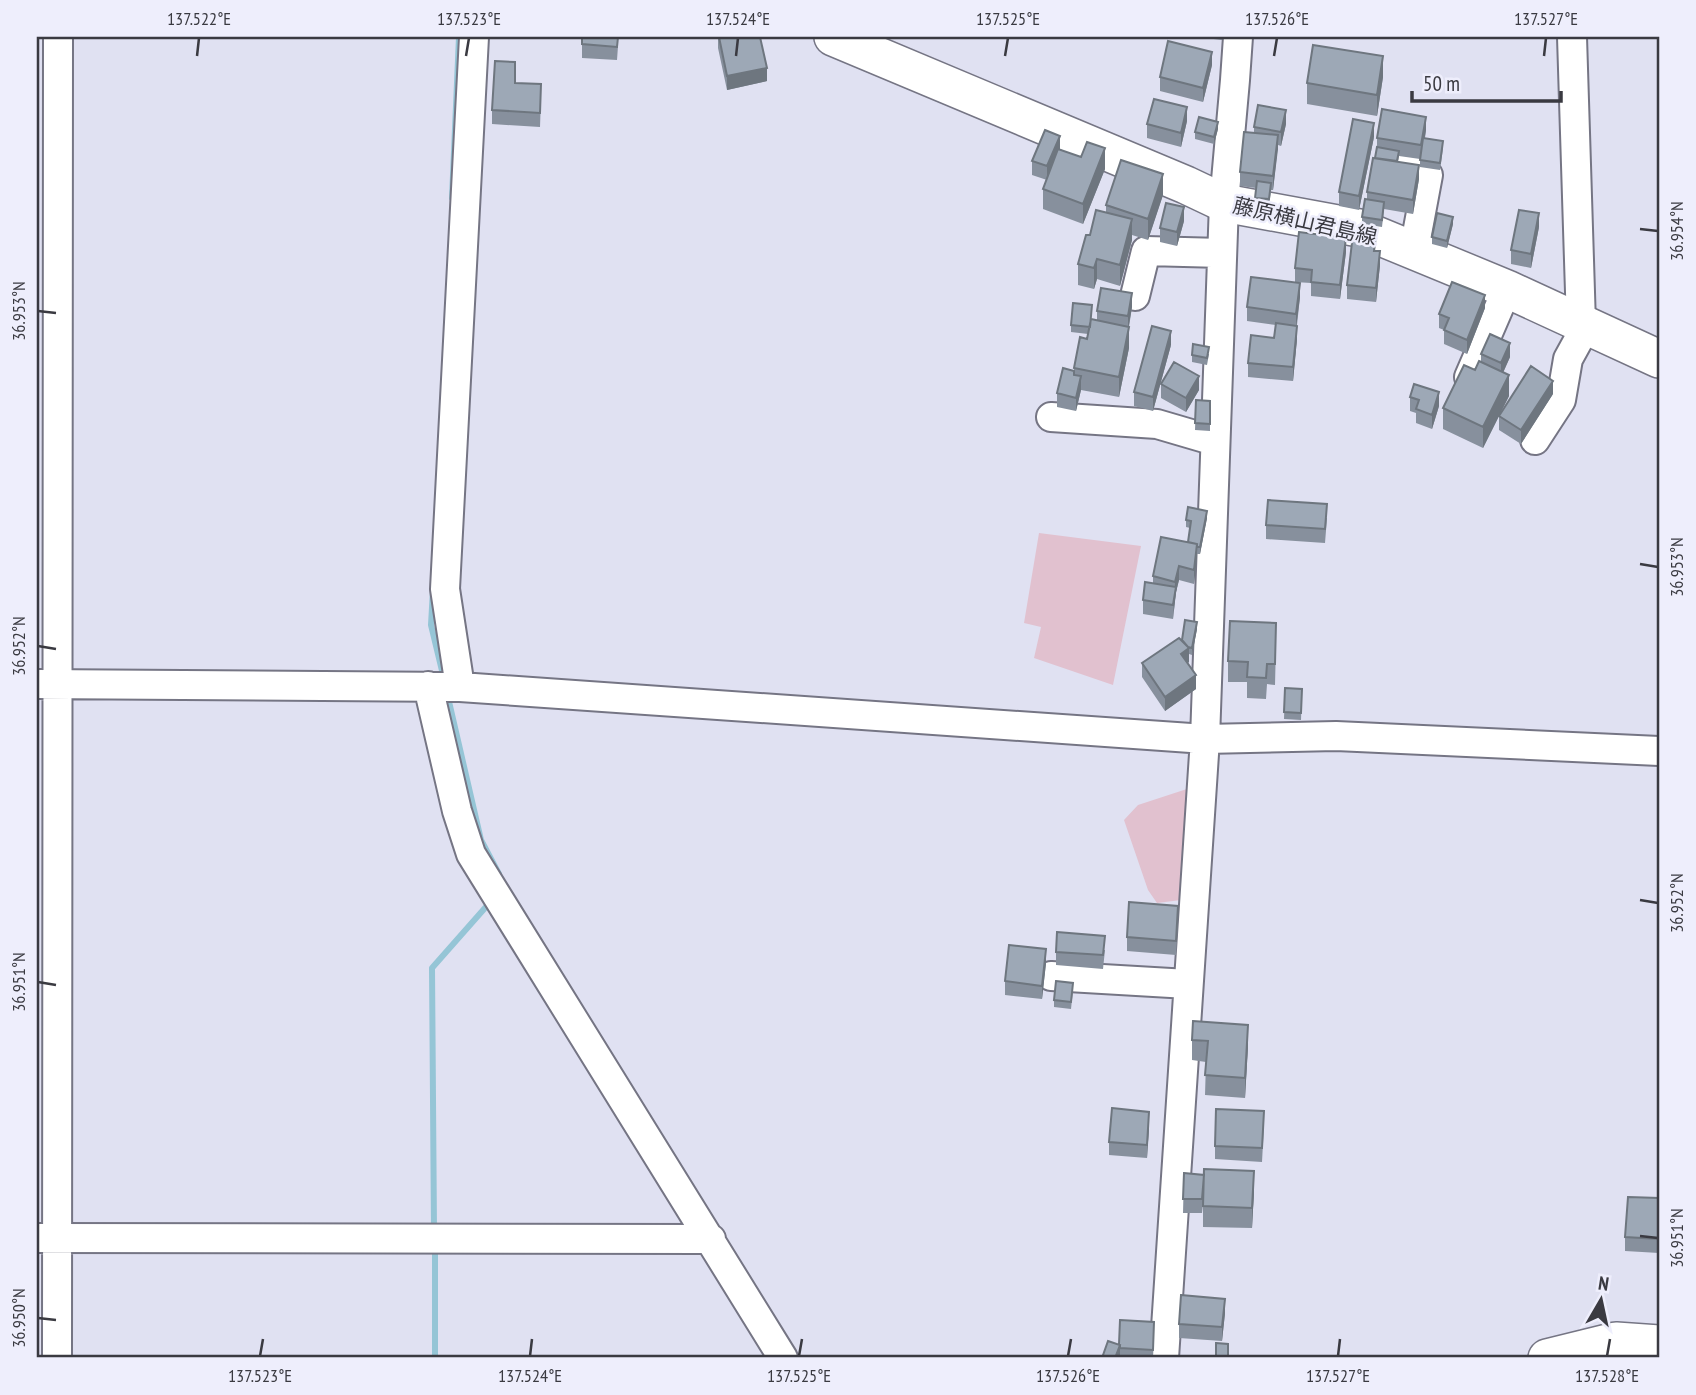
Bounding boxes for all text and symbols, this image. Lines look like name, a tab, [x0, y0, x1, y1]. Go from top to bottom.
text: 137.522°E	[167, 7, 231, 30]
text: 137.523°E	[437, 7, 501, 30]
text: 137.524°E	[706, 7, 770, 30]
text: 137.525°E	[976, 7, 1040, 30]
text: 137.526°E	[1245, 7, 1309, 30]
text: 137.527°E	[1514, 7, 1578, 30]
scale bar	[1412, 60, 1561, 104]
text: 50 m	[1423, 70, 1460, 97]
street label: 藤原横山君島線	[1230, 191, 1380, 251]
text: 36.954°N	[1665, 201, 1688, 261]
text: 36.953°N	[7, 281, 30, 341]
text: 36.953°N	[1665, 537, 1688, 597]
text: 36.952°N	[7, 616, 30, 676]
text: 36.952°N	[1665, 873, 1688, 933]
text: 36.951°N	[7, 952, 30, 1012]
text: 36.951°N	[1665, 1208, 1688, 1268]
north arrow	[1566, 1266, 1636, 1336]
text: N	[1597, 1271, 1611, 1296]
text: 36.950°N	[7, 1288, 30, 1348]
text: 137.523°E	[228, 1364, 292, 1387]
text: 137.524°E	[498, 1364, 562, 1387]
text: 137.525°E	[767, 1364, 831, 1387]
text: 137.526°E	[1036, 1364, 1100, 1387]
text: 137.527°E	[1306, 1364, 1370, 1387]
text: 137.528°E	[1575, 1364, 1639, 1387]

